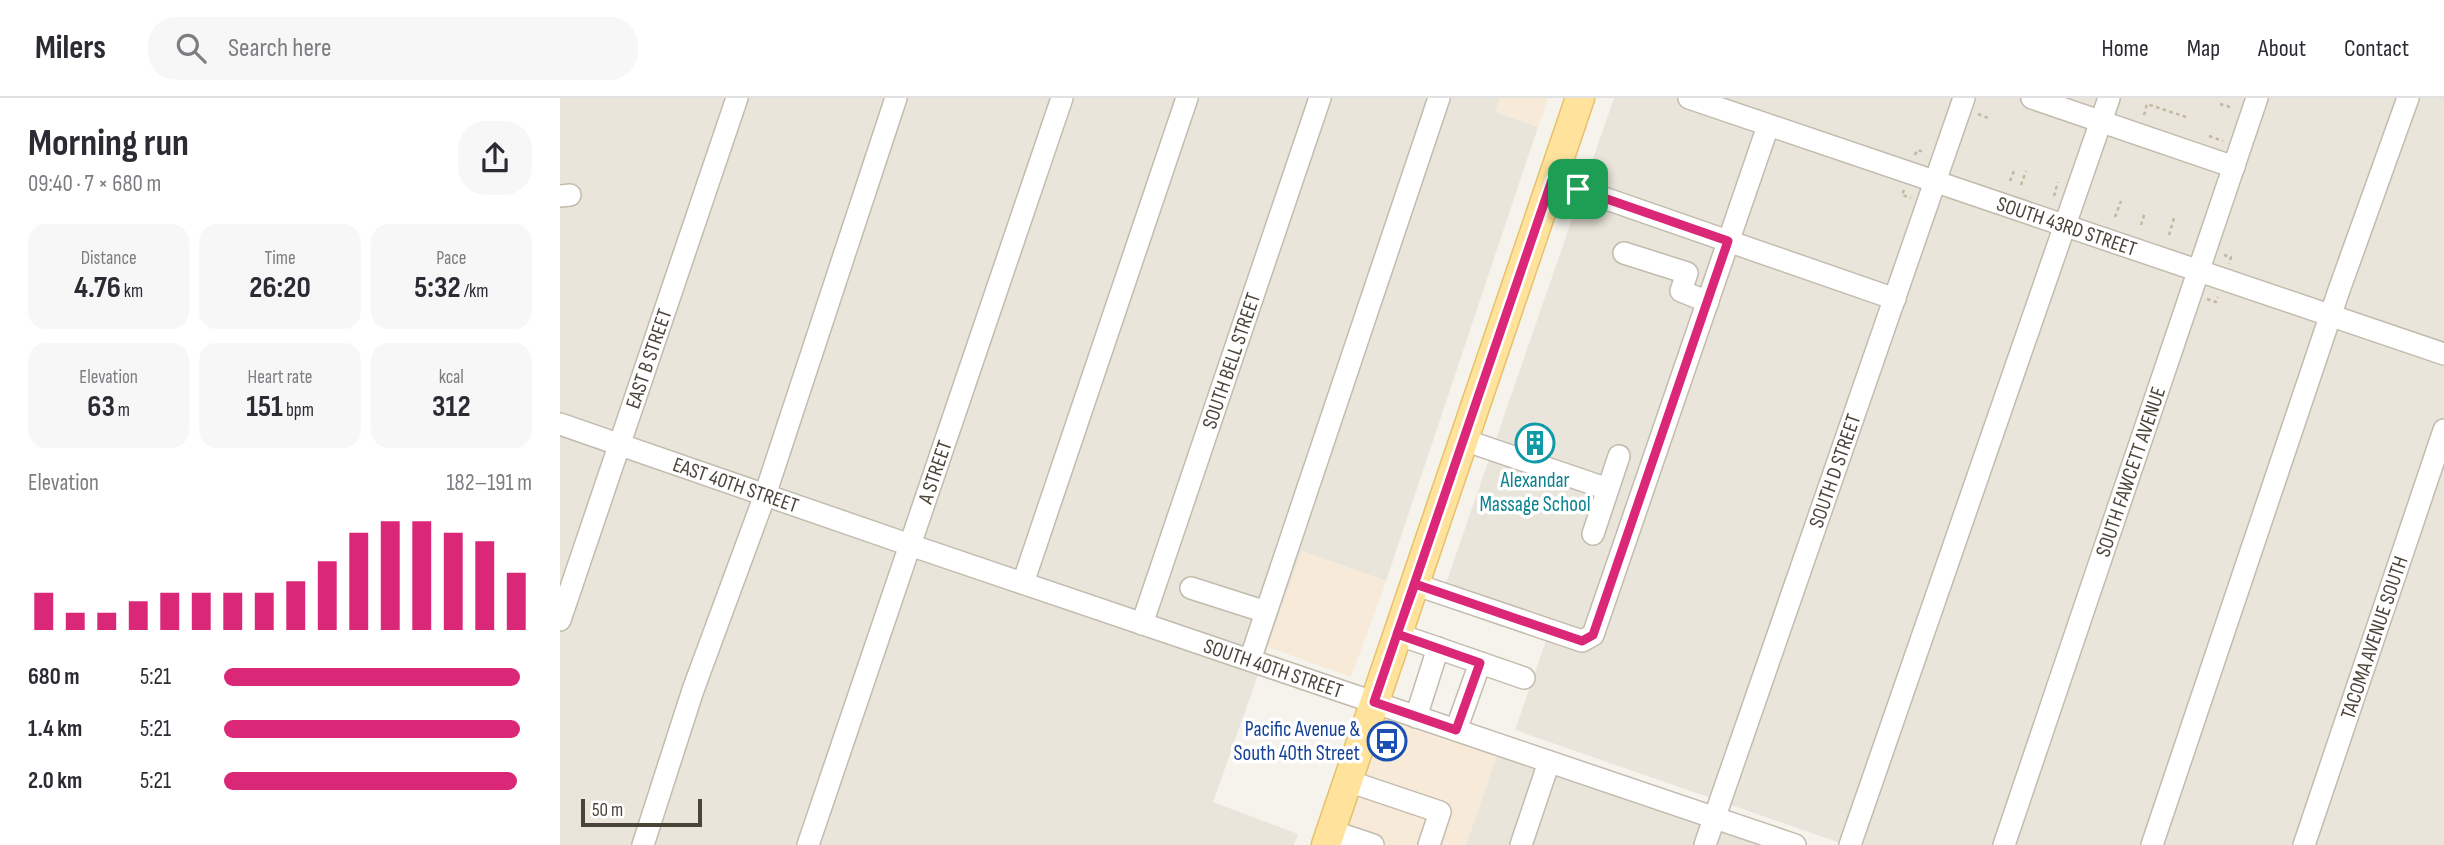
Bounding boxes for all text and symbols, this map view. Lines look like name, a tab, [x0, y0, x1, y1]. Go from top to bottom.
search box	[148, 17, 638, 80]
text: Milers	[35, 28, 106, 68]
icon: search	[172, 29, 210, 67]
text: Search here	[228, 33, 331, 64]
text: Home	[2101, 34, 2149, 63]
text: Map	[2187, 34, 2220, 63]
text: About	[2258, 34, 2306, 63]
text: Contact	[2344, 34, 2409, 63]
text: Morning run	[28, 121, 189, 166]
button: share	[458, 121, 532, 195]
pin	[1548, 159, 1608, 219]
text: 09:40 · 7 × 680 m	[28, 170, 161, 198]
icon: arrive	[1559, 170, 1597, 208]
street label: SOUTH 43RD STREET	[1993, 191, 2140, 262]
text: Distance	[81, 247, 137, 270]
text: Time	[264, 247, 296, 270]
text: Pace	[436, 247, 466, 270]
text: 4.76	[74, 270, 121, 306]
text: 26:20	[249, 270, 311, 306]
text: 5:32	[414, 270, 461, 306]
text: km	[121, 280, 143, 303]
text: /km	[461, 280, 488, 303]
street label: SOUTH BELL STREET	[1197, 289, 1266, 432]
street label: EAST B STREET	[621, 305, 678, 412]
text: Elevation	[79, 366, 138, 389]
text: Heart rate	[248, 366, 312, 389]
text: kcal	[439, 366, 464, 389]
street label: SOUTH FAWCETT AVENUE	[2091, 384, 2171, 560]
text: 63	[87, 389, 115, 425]
text: 151	[246, 389, 283, 425]
text: 312	[432, 389, 471, 425]
text: m	[115, 399, 130, 422]
text: bpm	[283, 399, 314, 422]
street label: SOUTH D STREET	[1804, 410, 1867, 531]
building icon: Alexandar Massage School	[1514, 422, 1556, 464]
street label: A STREET	[913, 437, 958, 508]
street label: EAST 40TH STREET	[670, 452, 802, 519]
place label: Alexandar Massage School	[1479, 468, 1591, 517]
text: Elevation	[28, 469, 99, 497]
text: 182–191 m	[447, 469, 532, 497]
street label: TACOMA AVENUE SOUTH	[2335, 553, 2414, 722]
street label: SOUTH 40TH STREET	[1200, 633, 1346, 704]
text: 680 m	[28, 663, 79, 691]
text: 5:21	[140, 663, 171, 691]
text: 1.4 km	[28, 715, 82, 743]
text: 5:21	[140, 715, 171, 743]
place label: Pacific Avenue & South 40th Street	[1234, 717, 1360, 766]
bus stop icon: Pacific Avenue & South 40th Street	[1366, 720, 1408, 762]
text: 2.0 km	[28, 767, 82, 795]
text: 5:21	[140, 767, 171, 795]
scale bar	[581, 796, 702, 828]
text: 50 m	[592, 799, 623, 822]

